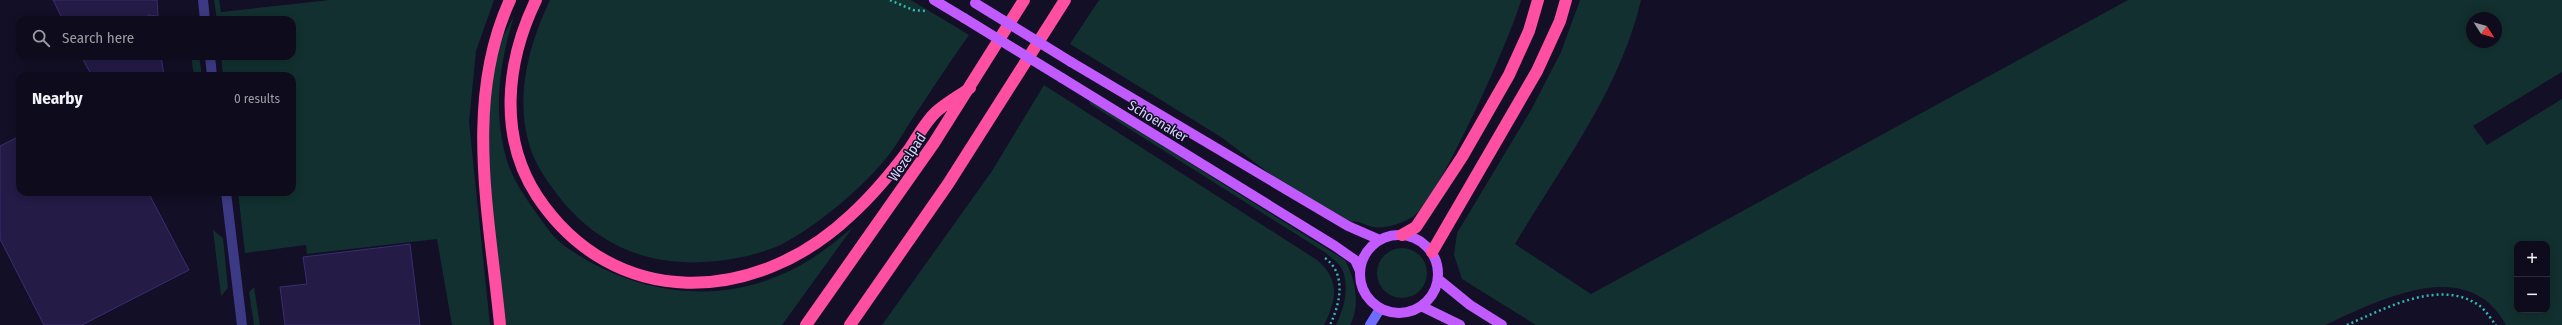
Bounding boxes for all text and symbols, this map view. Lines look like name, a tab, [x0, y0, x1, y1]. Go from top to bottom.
north arrow	[2466, 12, 2502, 48]
search box	[16, 16, 296, 60]
icon: search	[30, 27, 52, 49]
text: Search here	[62, 29, 134, 47]
text: Nearby	[32, 88, 83, 109]
text: 0 results	[234, 91, 280, 106]
street label: Schoenaker	[1125, 97, 1191, 146]
street label: Wezelpad	[885, 130, 930, 185]
map controls	[2514, 241, 2550, 313]
button: +	[2514, 241, 2550, 277]
button: −	[2514, 277, 2550, 313]

